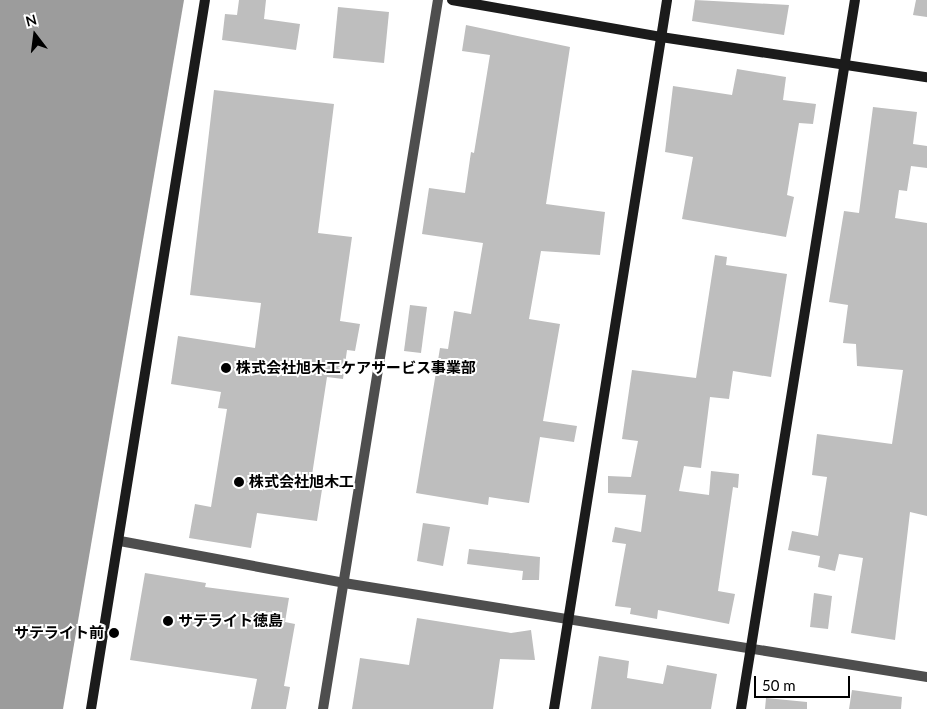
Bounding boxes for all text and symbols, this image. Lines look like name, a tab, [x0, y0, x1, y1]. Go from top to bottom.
north arrow	[10, 10, 60, 60]
text: N	[24, 10, 38, 30]
place label: 株式会社旭木工ケアサービス事業部	[236, 359, 476, 377]
marker: 株式会社旭木工ケアサービス事業部	[220, 362, 232, 374]
place label: 株式会社旭木工	[249, 473, 354, 491]
marker: 株式会社旭木工	[233, 476, 245, 488]
place label: サテライト徳島	[178, 612, 283, 630]
marker: サテライト徳島	[162, 615, 174, 627]
place label: サテライト前	[14, 624, 104, 642]
marker: サテライト前	[108, 627, 120, 639]
scale bar	[757, 666, 853, 698]
text: 50 m	[762, 676, 796, 694]

